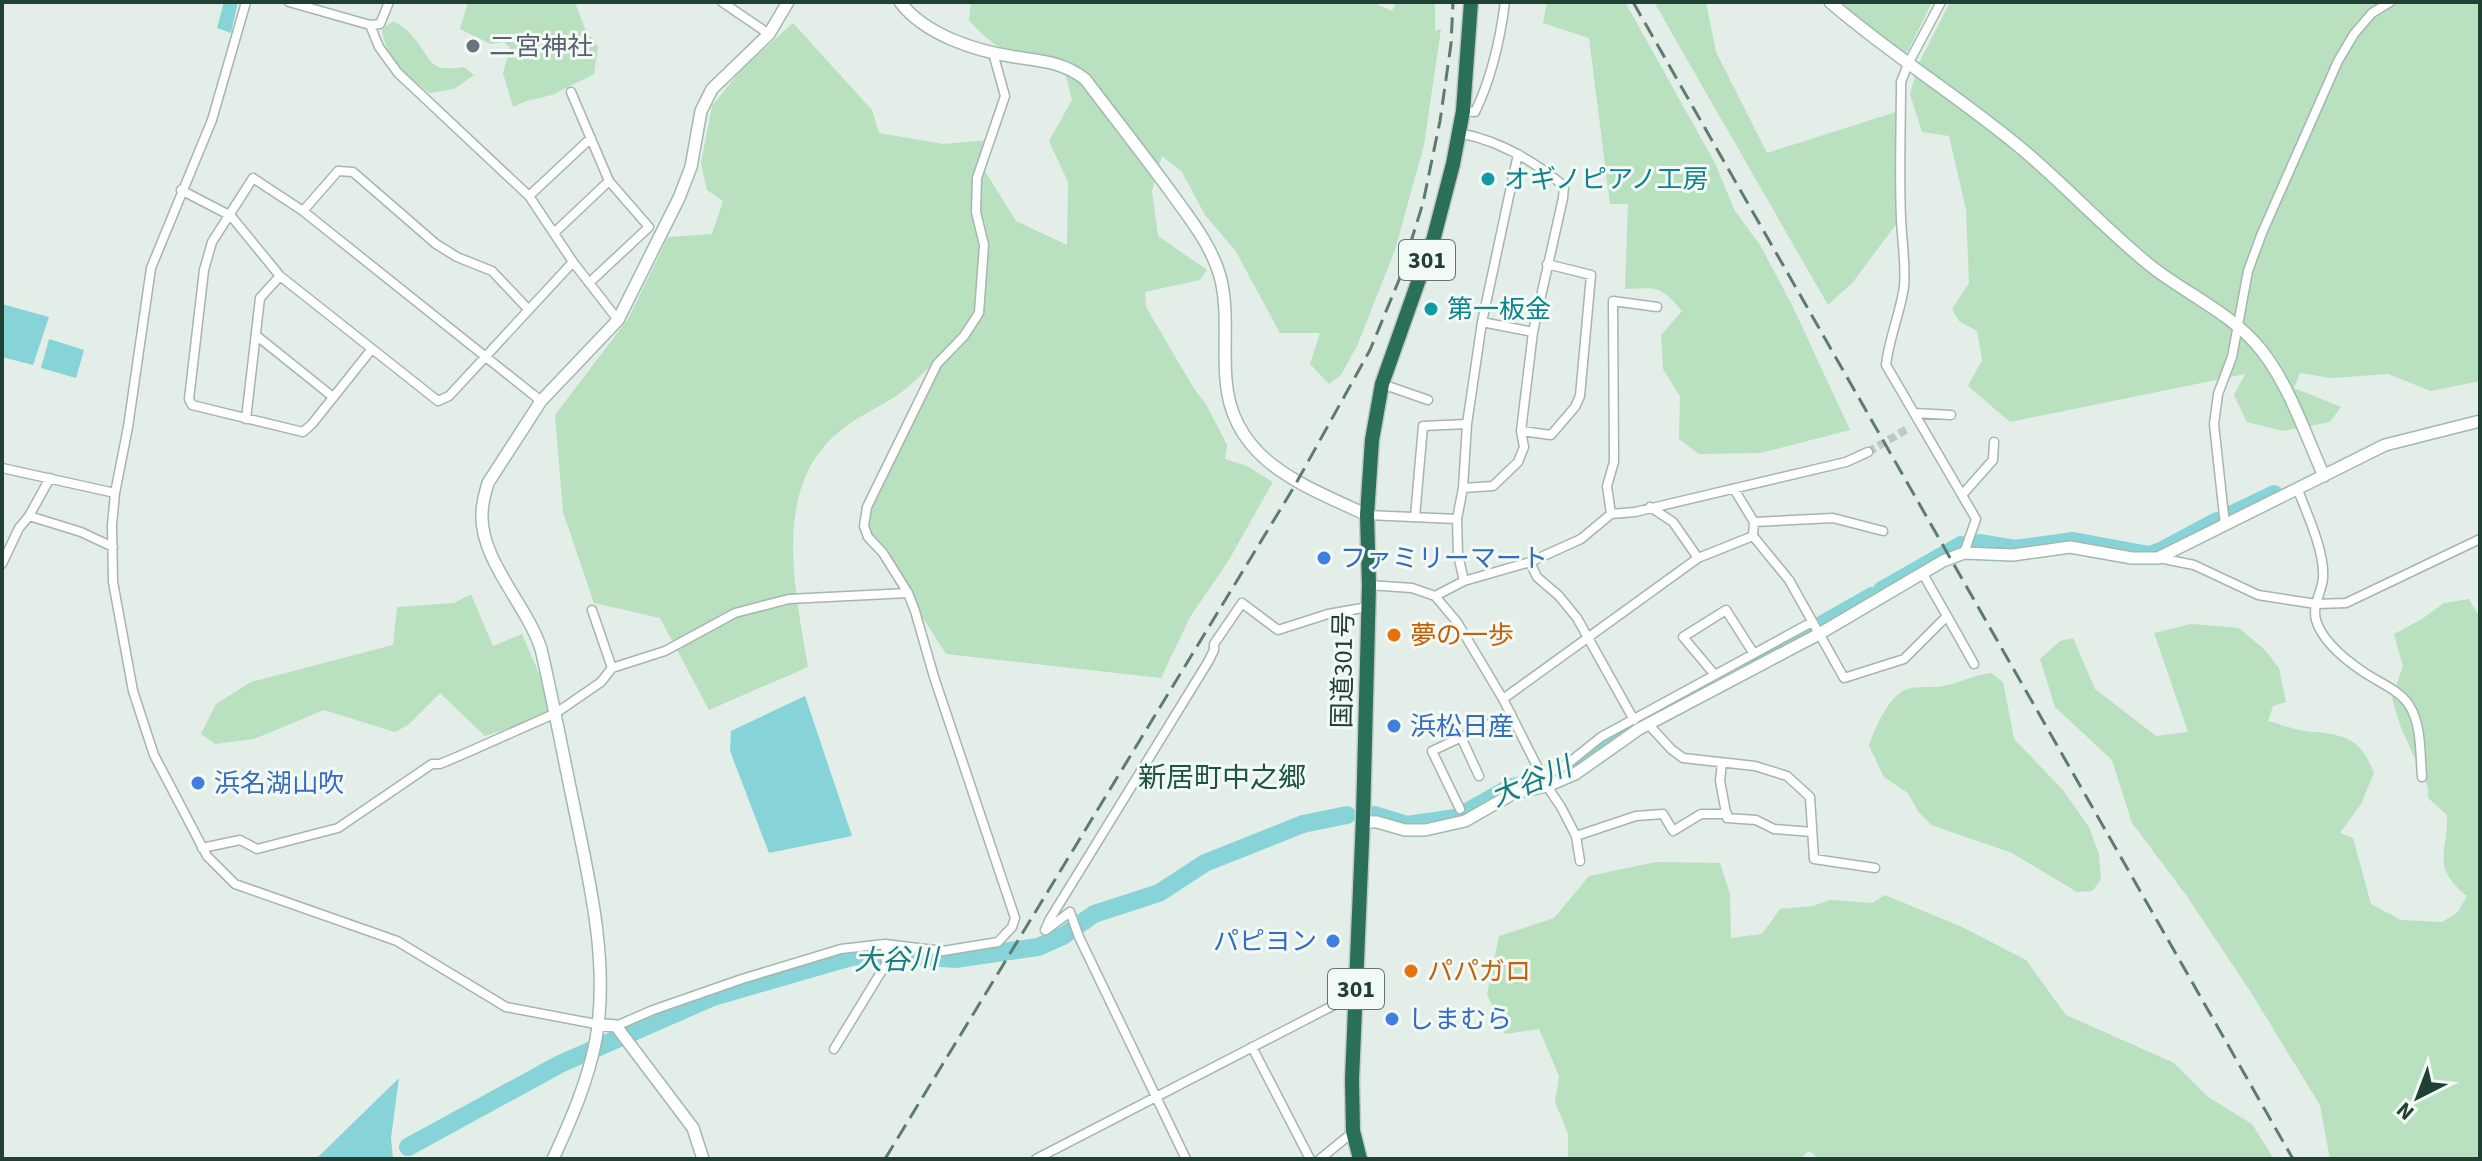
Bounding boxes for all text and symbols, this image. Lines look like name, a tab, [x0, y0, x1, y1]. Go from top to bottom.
place label: 二宮神社	[489, 28, 593, 65]
marker: 二宮神社	[464, 37, 482, 55]
place label: オギノピアノ工房	[1504, 161, 1709, 198]
marker: オギノピアノ工房	[1479, 170, 1497, 188]
road number: 301	[1399, 240, 1455, 280]
place label: 第一板金	[1447, 291, 1551, 328]
marker: 第一板金	[1422, 300, 1440, 318]
place label: ファミリーマート	[1340, 540, 1548, 577]
marker: ファミリーマート	[1315, 549, 1333, 567]
street label: 国道301号	[1323, 611, 1363, 729]
place label: 夢の一歩	[1410, 617, 1514, 654]
marker: 夢の一歩	[1385, 626, 1403, 644]
place label: 浜松日産	[1410, 708, 1514, 745]
marker: 浜松日産	[1385, 717, 1403, 735]
water label: 大谷川	[1485, 746, 1580, 817]
district label: 新居町中之郷	[1138, 758, 1306, 798]
place label: 浜名湖山吹	[214, 765, 344, 802]
marker: 浜名湖山吹	[189, 774, 207, 792]
place label: パピヨン	[1213, 923, 1317, 960]
marker: パピヨン	[1324, 932, 1342, 950]
water label: 大谷川	[854, 939, 941, 981]
place label: パパガロ	[1427, 953, 1531, 990]
marker: パパガロ	[1402, 962, 1420, 980]
road number: 301	[1328, 969, 1384, 1009]
place label: しまむら	[1408, 1001, 1512, 1038]
marker: しまむら	[1383, 1010, 1401, 1028]
north arrow	[2378, 1057, 2458, 1137]
text: N	[2389, 1094, 2421, 1128]

